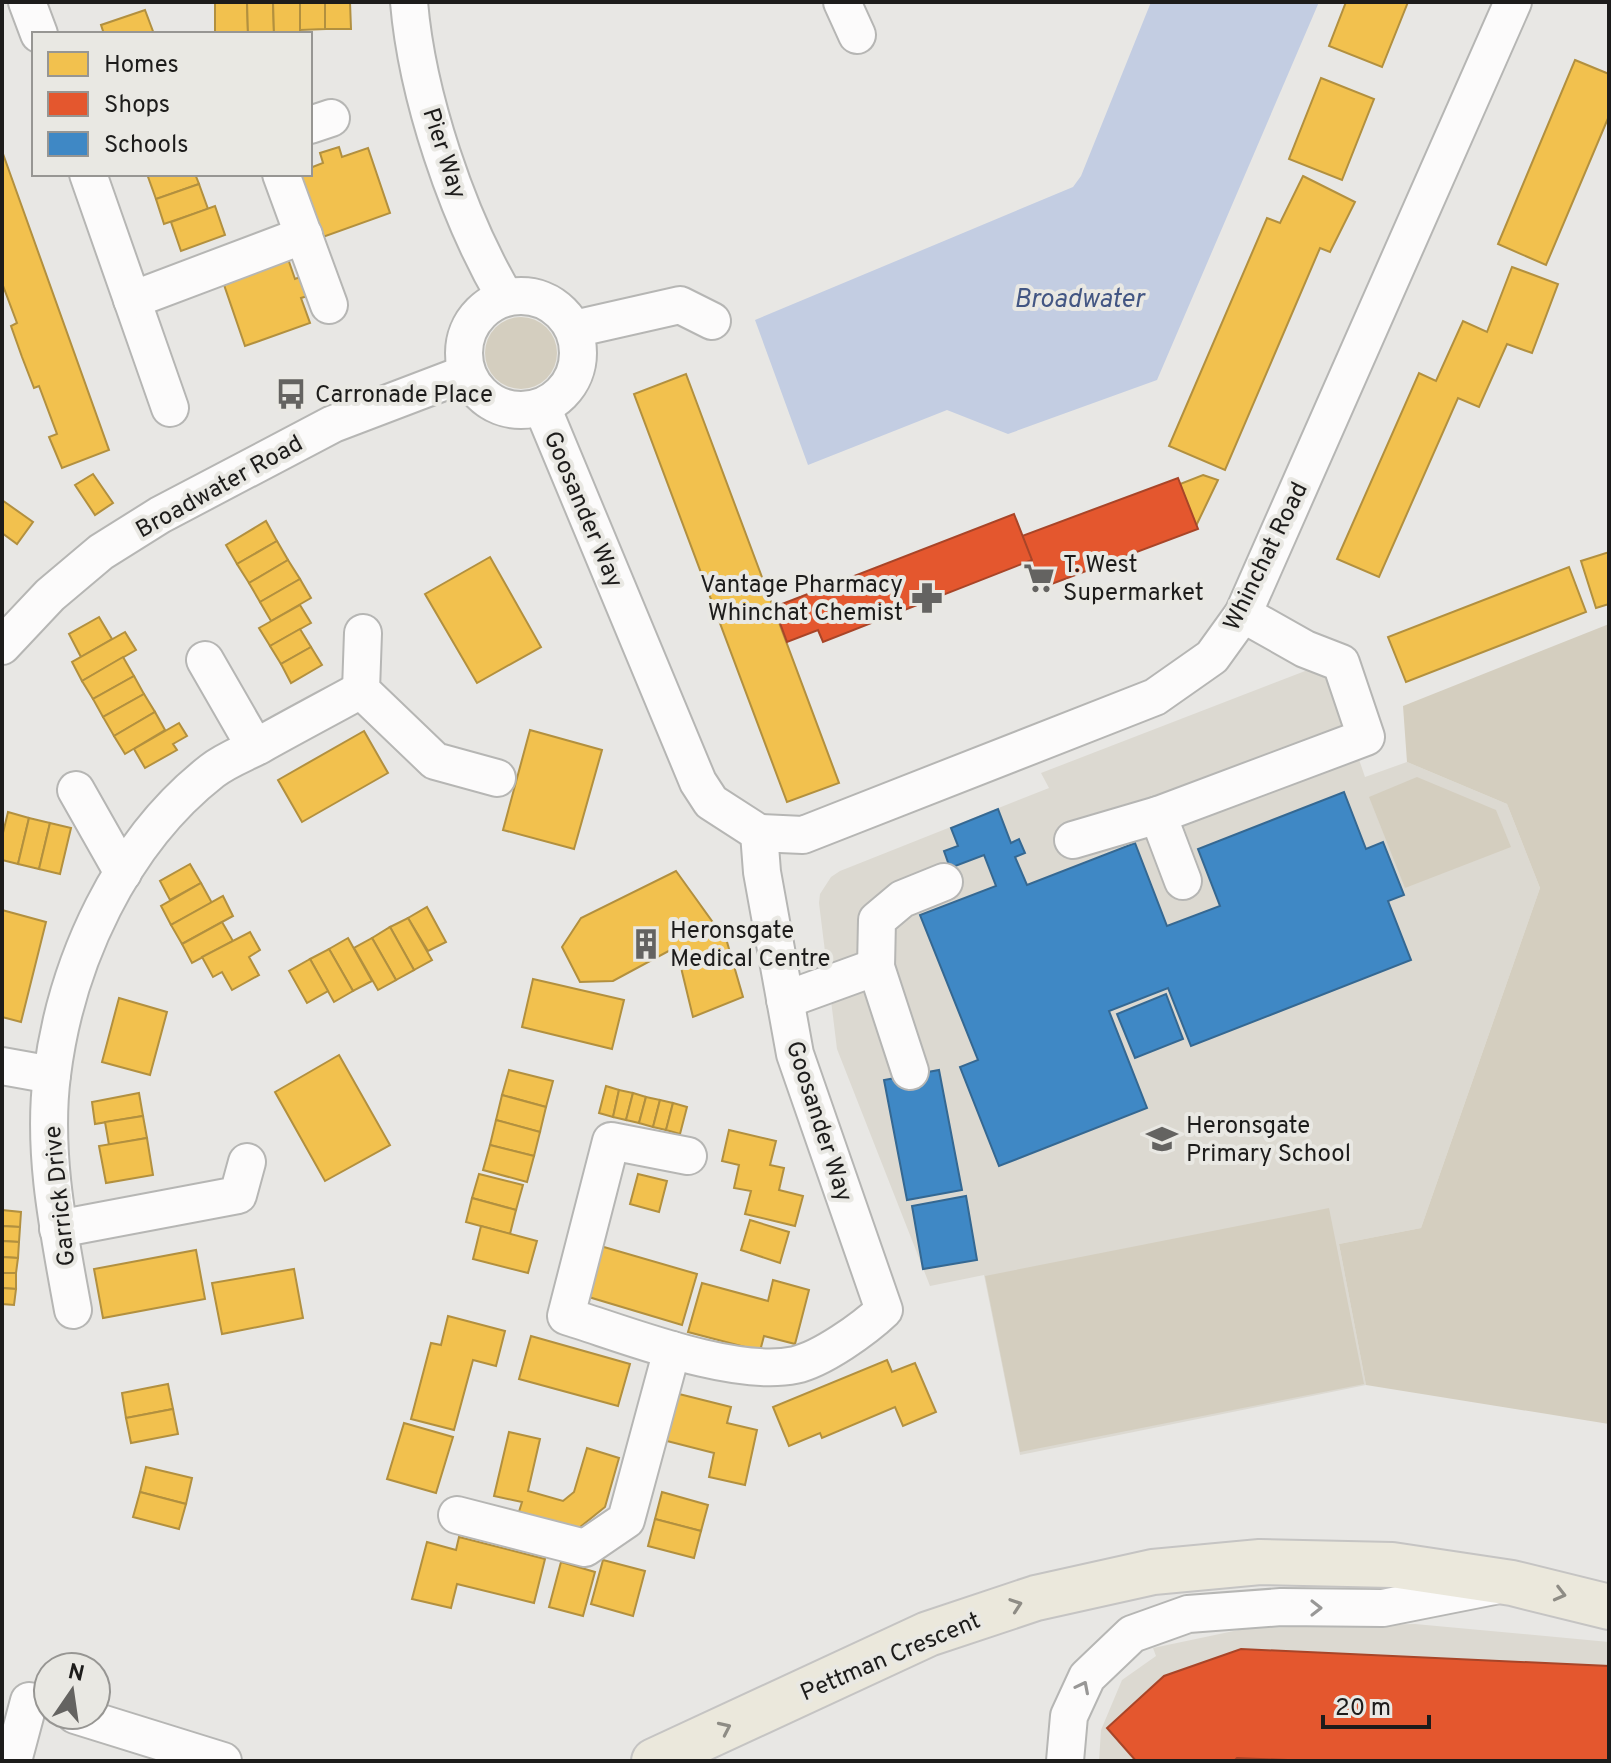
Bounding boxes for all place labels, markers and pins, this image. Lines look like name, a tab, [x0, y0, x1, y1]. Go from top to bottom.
bus stop icon: Carronade Place	[274, 377, 308, 411]
place label: Carronade Place	[315, 381, 493, 411]
place label: T. West Supermarket	[1063, 551, 1204, 609]
supermarket icon: T. West Supermarket	[1022, 561, 1056, 595]
place label: Vantage Pharmacy Whinchat Chemist	[700, 571, 903, 629]
pharmacy icon: Vantage Pharmacy Whinchat Chemist	[910, 581, 944, 615]
place label: Heronsgate Medical Centre	[670, 917, 830, 975]
building icon: Heronsgate Medical Centre	[629, 927, 663, 961]
place label: Heronsgate Primary School	[1186, 1112, 1351, 1170]
school or university icon: Heronsgate Primary School	[1145, 1122, 1179, 1156]

